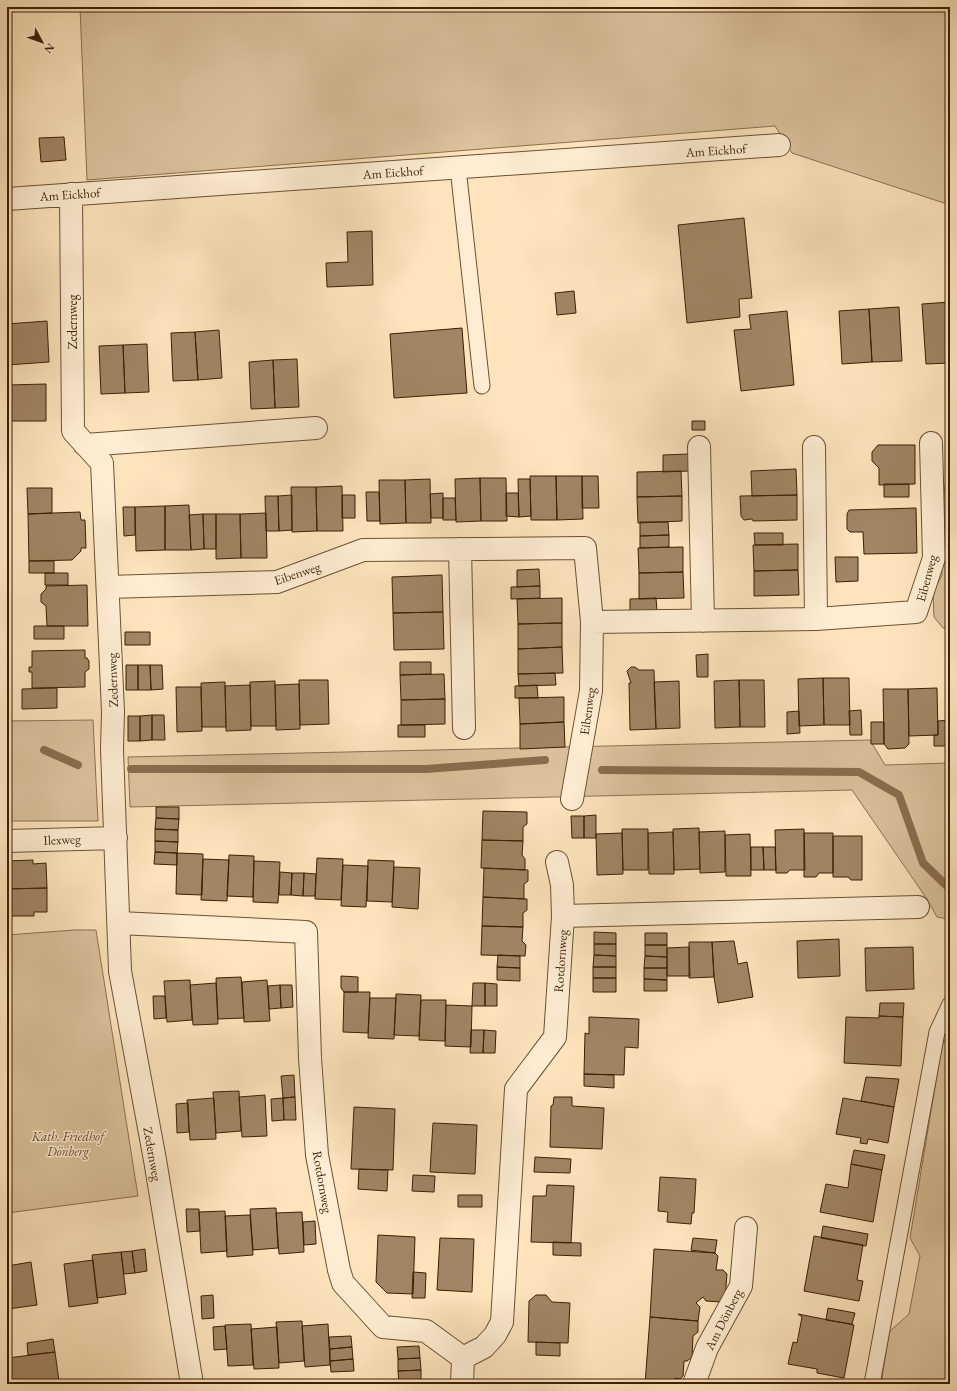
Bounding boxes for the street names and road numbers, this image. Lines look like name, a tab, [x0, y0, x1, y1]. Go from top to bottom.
street label: Am Eickhof	[684, 140, 749, 161]
street label: Am Eickhof	[361, 162, 426, 183]
street label: Am Eickhof	[38, 184, 103, 205]
street label: Zedernweg	[64, 294, 81, 349]
street label: Eibenweg	[912, 552, 941, 604]
street label: Eibenweg	[272, 558, 323, 589]
street label: Zedernweg	[103, 652, 122, 708]
street label: Eibenweg	[576, 686, 599, 736]
street label: Ilexweg	[43, 830, 81, 849]
street label: Rotdornweg	[550, 929, 571, 993]
street label: Zedernweg	[139, 1126, 166, 1183]
street label: Rotdornweg	[309, 1150, 336, 1215]
street label: Am Dönberg	[700, 1285, 746, 1354]

